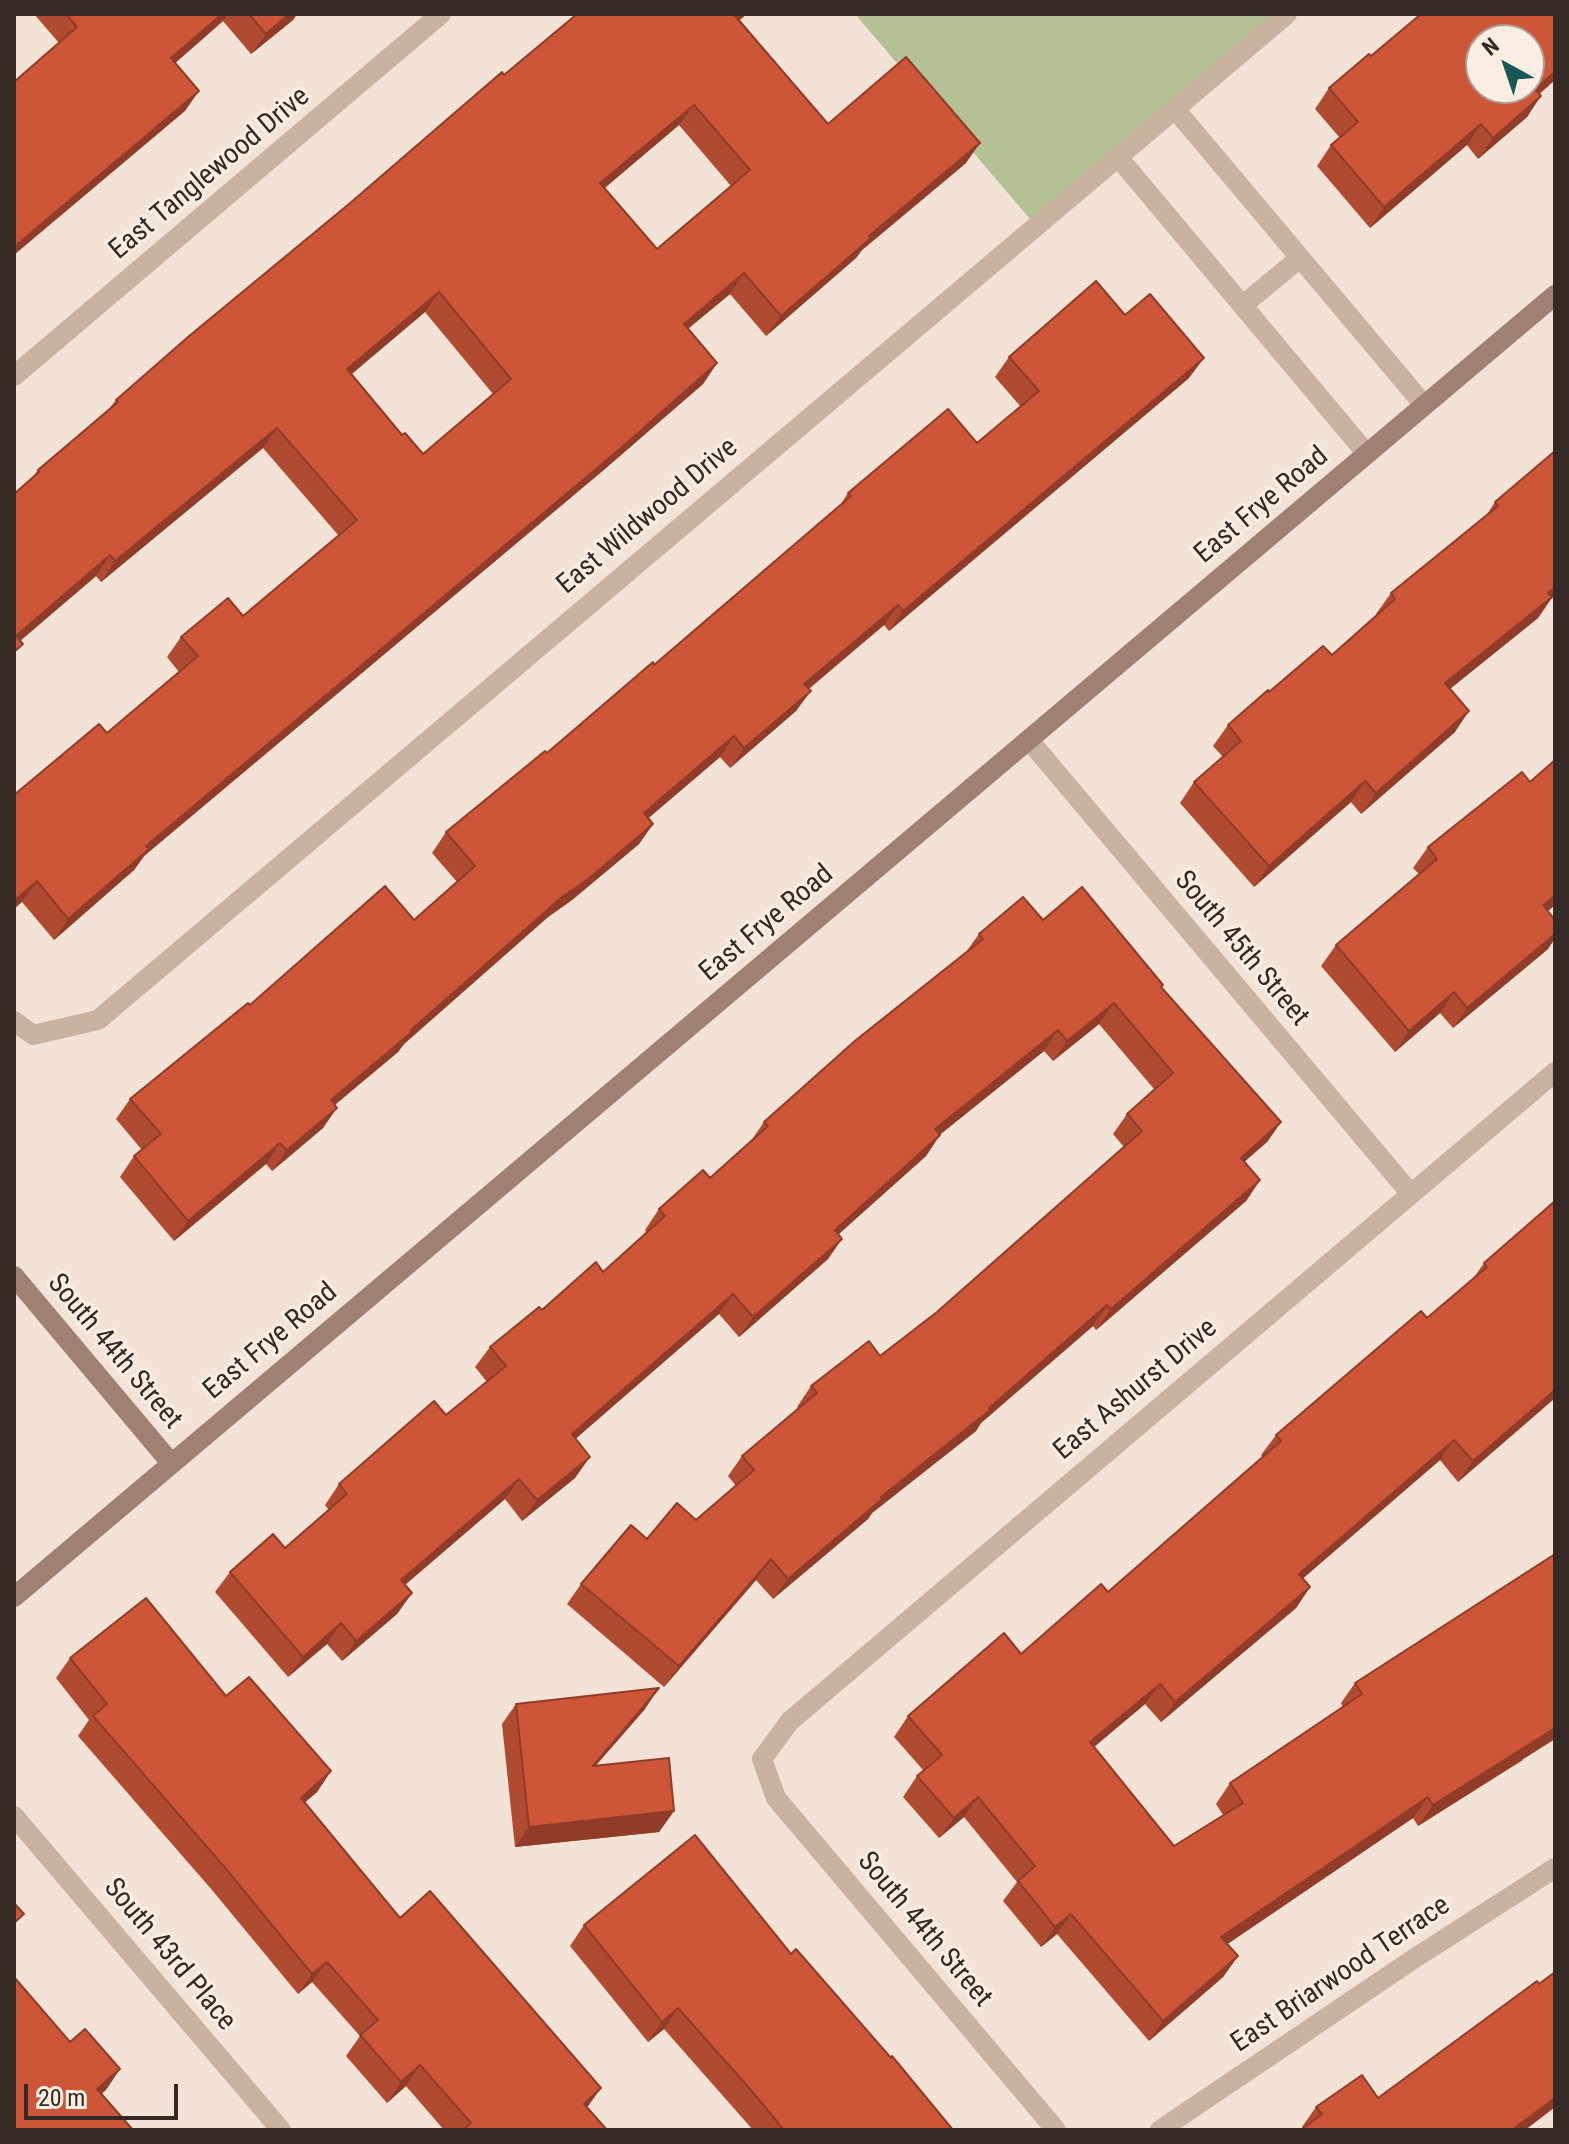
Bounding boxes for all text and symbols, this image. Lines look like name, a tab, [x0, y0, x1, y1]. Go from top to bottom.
north arrow	[1465, 24, 1545, 104]
text: N	[1477, 33, 1504, 61]
street label: East Tanglewood Drive	[103, 81, 317, 267]
street label: East Wildwood Drive	[551, 432, 745, 602]
street label: East Frye Road	[1188, 440, 1336, 572]
street label: East Frye Road	[693, 858, 841, 990]
street label: South 45th Street	[1166, 865, 1316, 1033]
street label: South 44th Street	[39, 1268, 189, 1436]
street label: East Frye Road	[197, 1276, 345, 1408]
street label: East Ashurst Drive	[1048, 1312, 1224, 1468]
street label: South 44th Street	[849, 1846, 999, 2014]
street label: South 43rd Place	[96, 1872, 242, 2038]
street label: East Briarwood Terrace	[1225, 1889, 1457, 2061]
scale bar	[28, 2068, 182, 2118]
text: 20 m	[38, 2084, 85, 2112]

